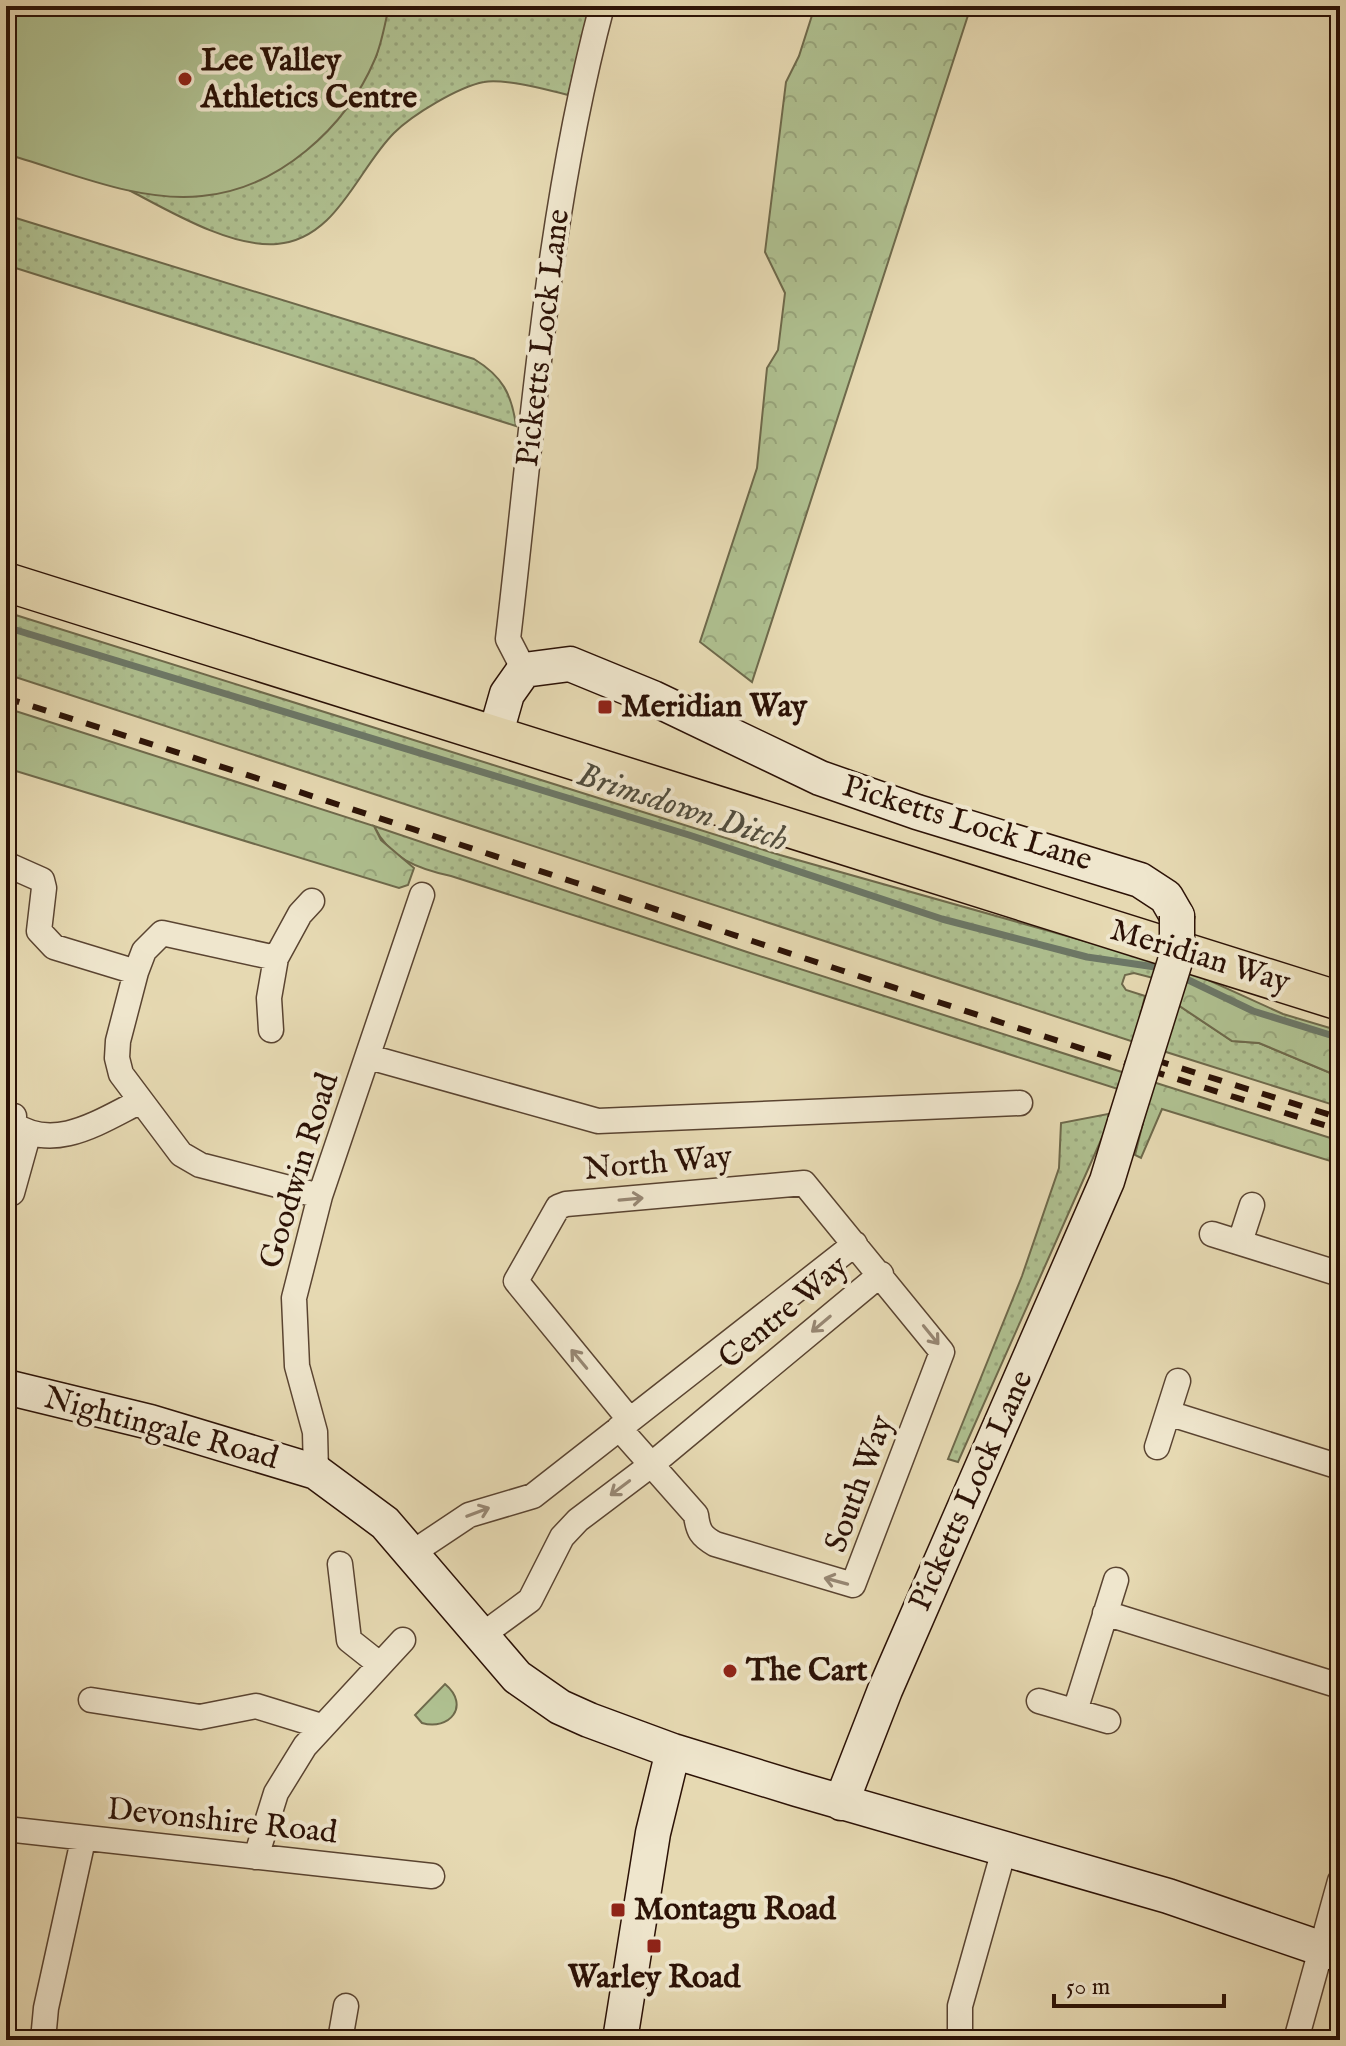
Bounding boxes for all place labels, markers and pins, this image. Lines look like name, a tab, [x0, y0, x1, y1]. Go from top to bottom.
place label: Lee Valley Athletics Centre	[199, 41, 418, 119]
marker: Lee Valley Athletics Centre	[176, 70, 194, 88]
place label: Meridian Way	[621, 687, 808, 728]
marker: Meridian Way	[596, 698, 614, 716]
place label: The Cart	[745, 1651, 868, 1692]
marker: The Cart	[721, 1662, 739, 1680]
place label: Montagu Road	[634, 1890, 837, 1931]
marker: Montagu Road	[609, 1901, 627, 1919]
marker: Warley Road	[645, 1937, 663, 1955]
place label: Warley Road	[567, 1958, 741, 1999]

